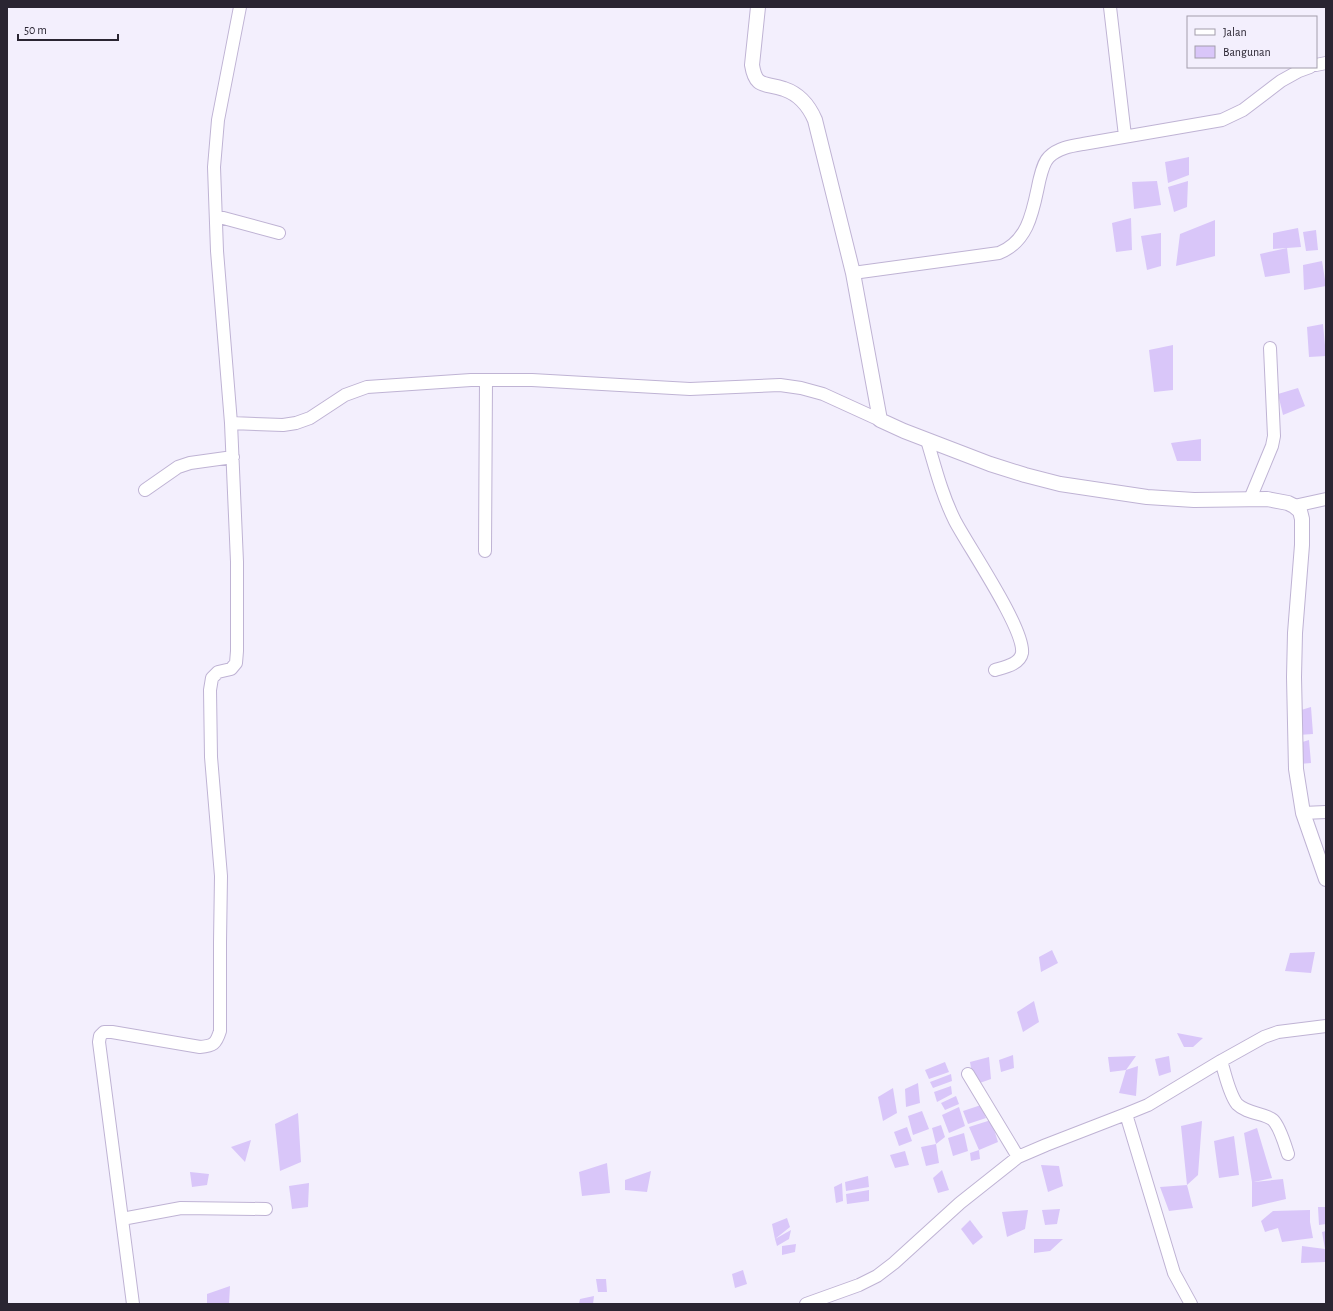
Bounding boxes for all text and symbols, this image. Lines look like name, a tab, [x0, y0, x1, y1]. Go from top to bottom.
scale bar	[18, 16, 118, 42]
legend	[1187, 16, 1317, 68]
text: 50 m	[24, 24, 47, 36]
text: Jalan	[1223, 26, 1247, 38]
text: Bangunan	[1223, 46, 1271, 58]

